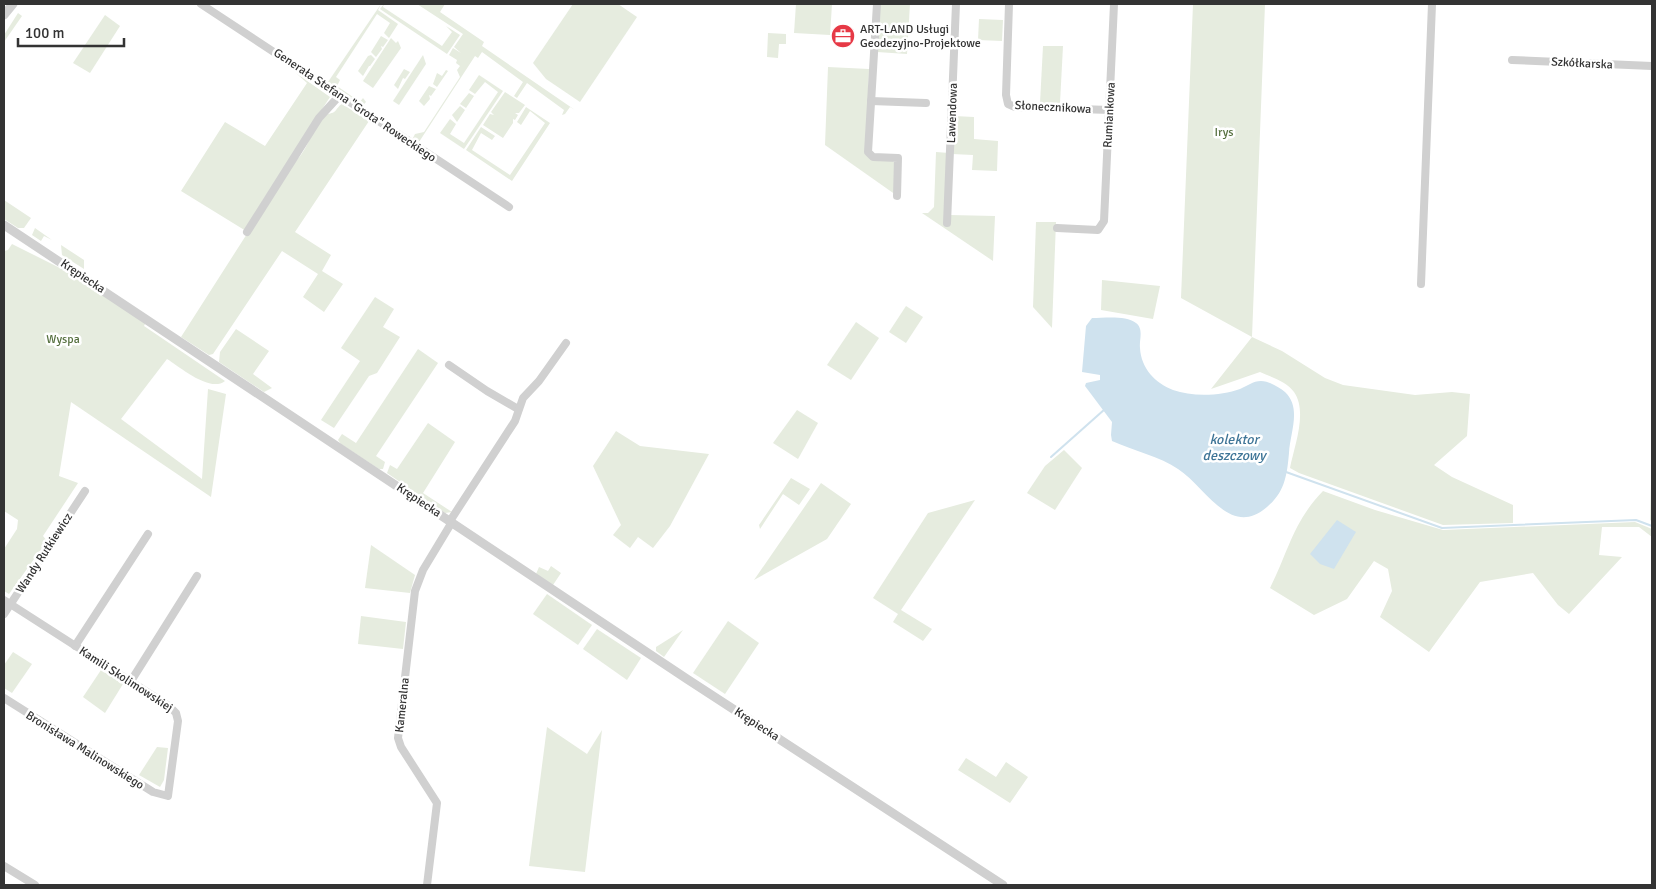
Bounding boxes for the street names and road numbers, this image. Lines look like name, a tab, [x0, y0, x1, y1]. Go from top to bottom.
street label: Generała Stefana "Grota" Roweckiego	[271, 45, 439, 166]
street label: Szkółkarska	[1551, 54, 1613, 73]
street label: Rumiankowa	[1100, 82, 1119, 148]
street label: Lawendowa	[944, 83, 961, 143]
street label: Słonecznikowa	[1014, 98, 1092, 117]
street label: Krępiecka	[57, 256, 108, 297]
street label: Krępiecka	[393, 480, 444, 521]
street label: Wandy Rutkiewicz	[13, 510, 76, 596]
street label: Kamili Skolimowskiej	[76, 643, 176, 715]
street label: Kameralna	[392, 677, 413, 733]
street label: Krępiecka	[731, 704, 782, 745]
street label: Bronisława Malinowskiego	[23, 708, 147, 793]

